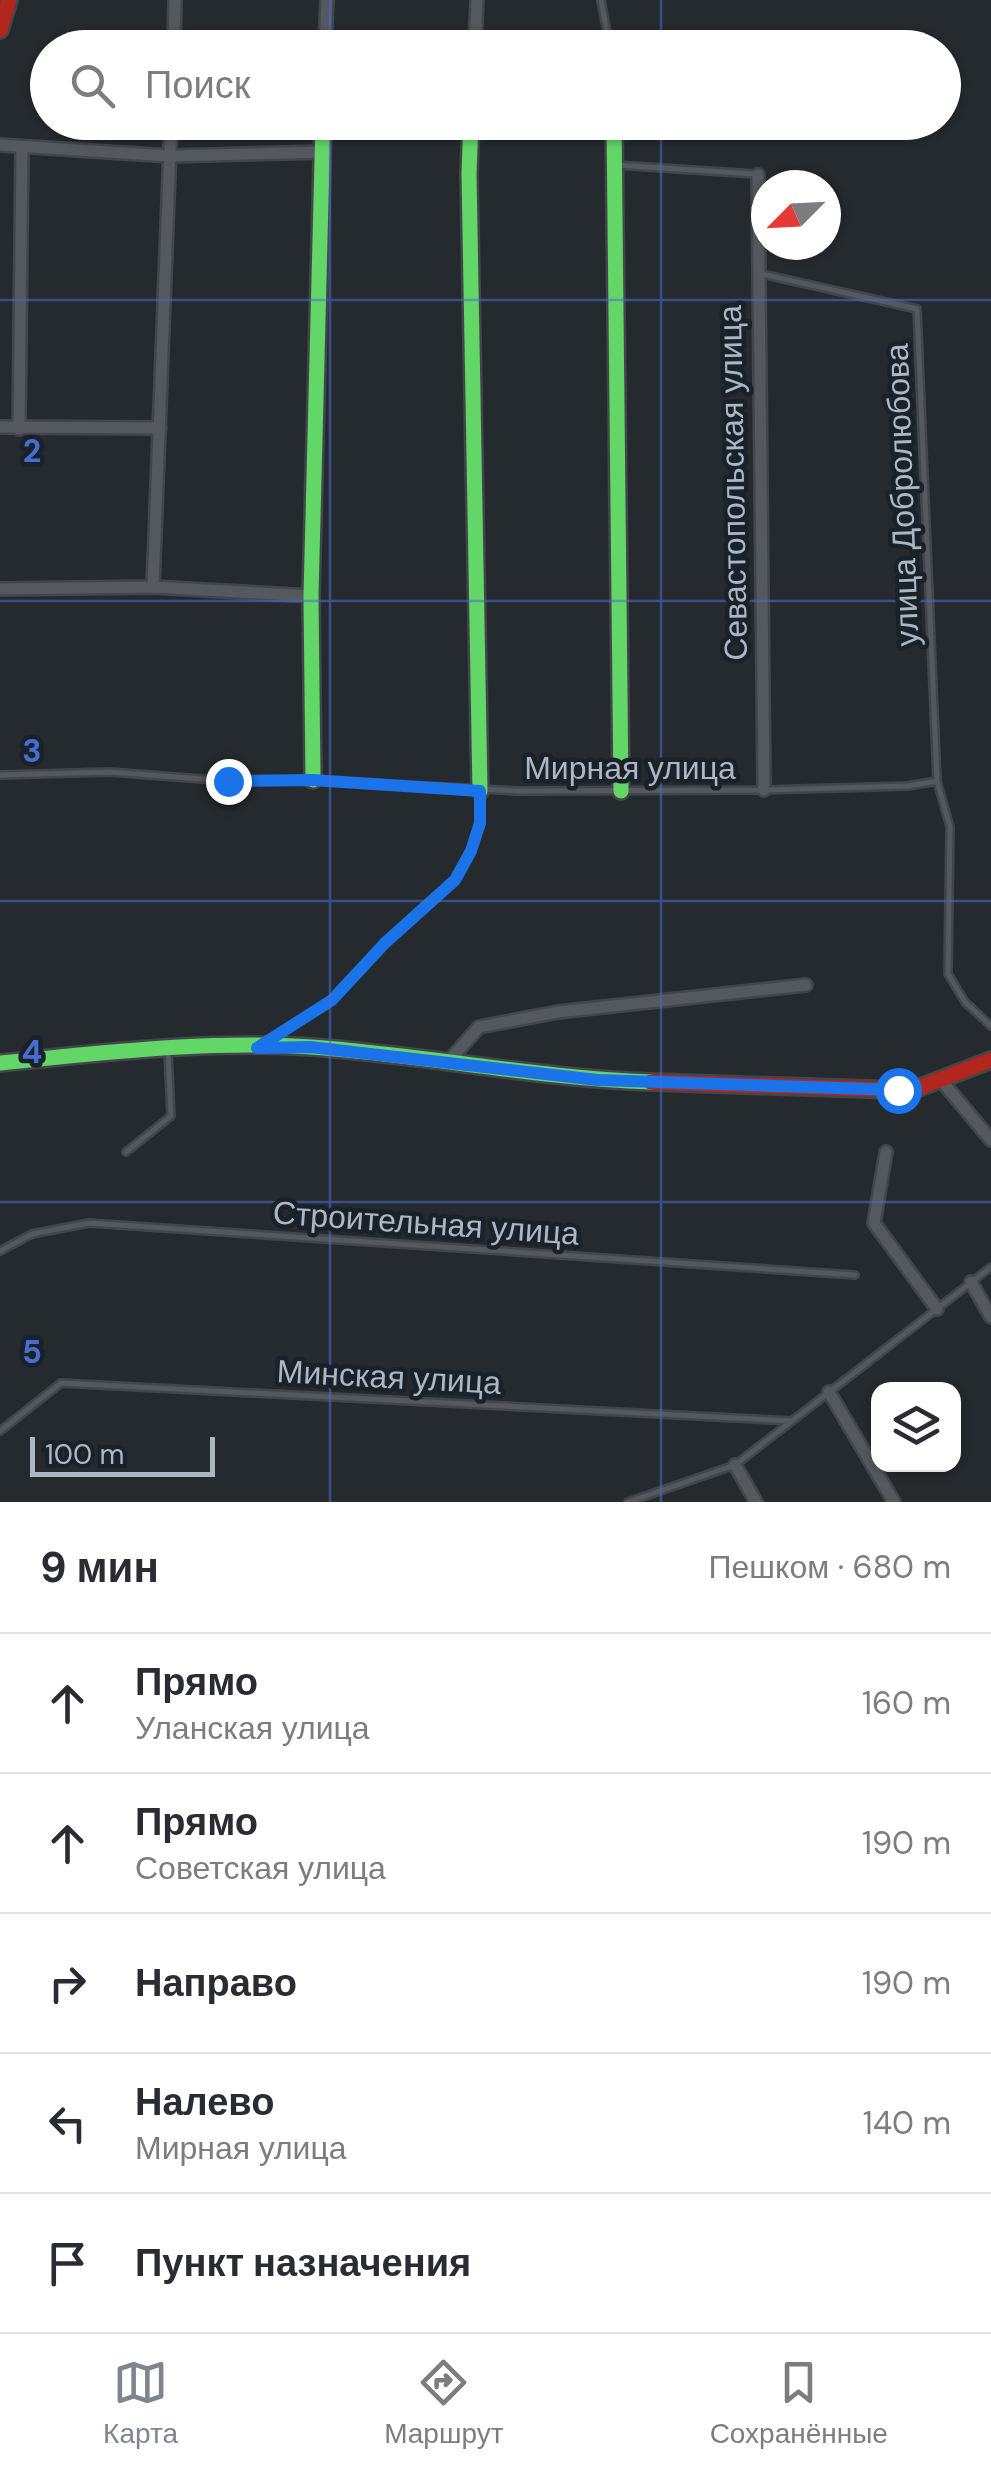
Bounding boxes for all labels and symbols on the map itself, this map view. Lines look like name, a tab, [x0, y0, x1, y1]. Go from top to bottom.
north arrow	[751, 170, 841, 260]
street label: Севастопольская улица	[709, 305, 757, 661]
street label: улица Добролюбова	[876, 343, 928, 647]
text: 2	[23, 430, 41, 472]
text: 3	[22, 730, 42, 772]
street label: Мирная улица	[524, 747, 736, 789]
route end	[206, 759, 252, 805]
text: 4	[22, 1031, 42, 1073]
route start	[876, 1068, 922, 1114]
street label: Строительная улица	[271, 1191, 581, 1255]
text: 5	[22, 1331, 42, 1373]
street label: Минская улица	[276, 1350, 502, 1404]
scale bar	[30, 1432, 215, 1476]

